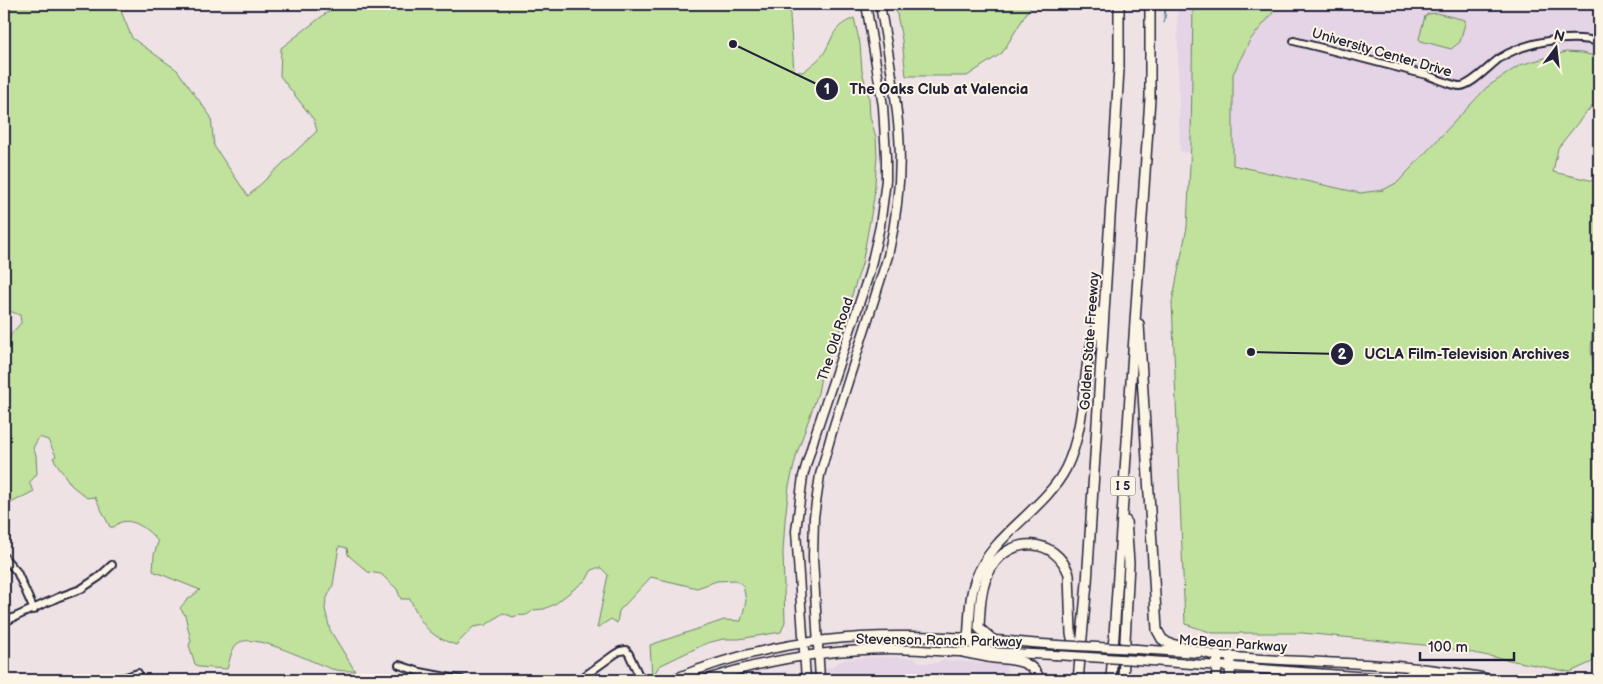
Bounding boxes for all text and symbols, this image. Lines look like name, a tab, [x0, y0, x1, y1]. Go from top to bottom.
north arrow	[1530, 22, 1580, 72]
street label: University Center Drive	[1310, 24, 1454, 81]
text: N	[1552, 26, 1567, 45]
callout: The Oaks Club at Valencia	[814, 74, 1039, 104]
text: 1	[824, 80, 830, 99]
text: The Oaks Club at Valencia	[850, 80, 1028, 99]
street label: Golden State Freeway	[1076, 271, 1103, 411]
street label: The Old Road	[814, 295, 857, 383]
callout: UCLA Film-Television Archives	[1330, 339, 1580, 369]
text: 2	[1338, 345, 1347, 364]
text: UCLA Film-Television Archives	[1365, 345, 1569, 364]
road number: I 5	[1110, 476, 1136, 496]
scale bar	[1420, 629, 1514, 661]
street label: Stevenson Ranch Parkway	[856, 631, 1023, 650]
street label: McBean Parkway	[1178, 631, 1288, 656]
text: 100 m	[1428, 638, 1468, 657]

